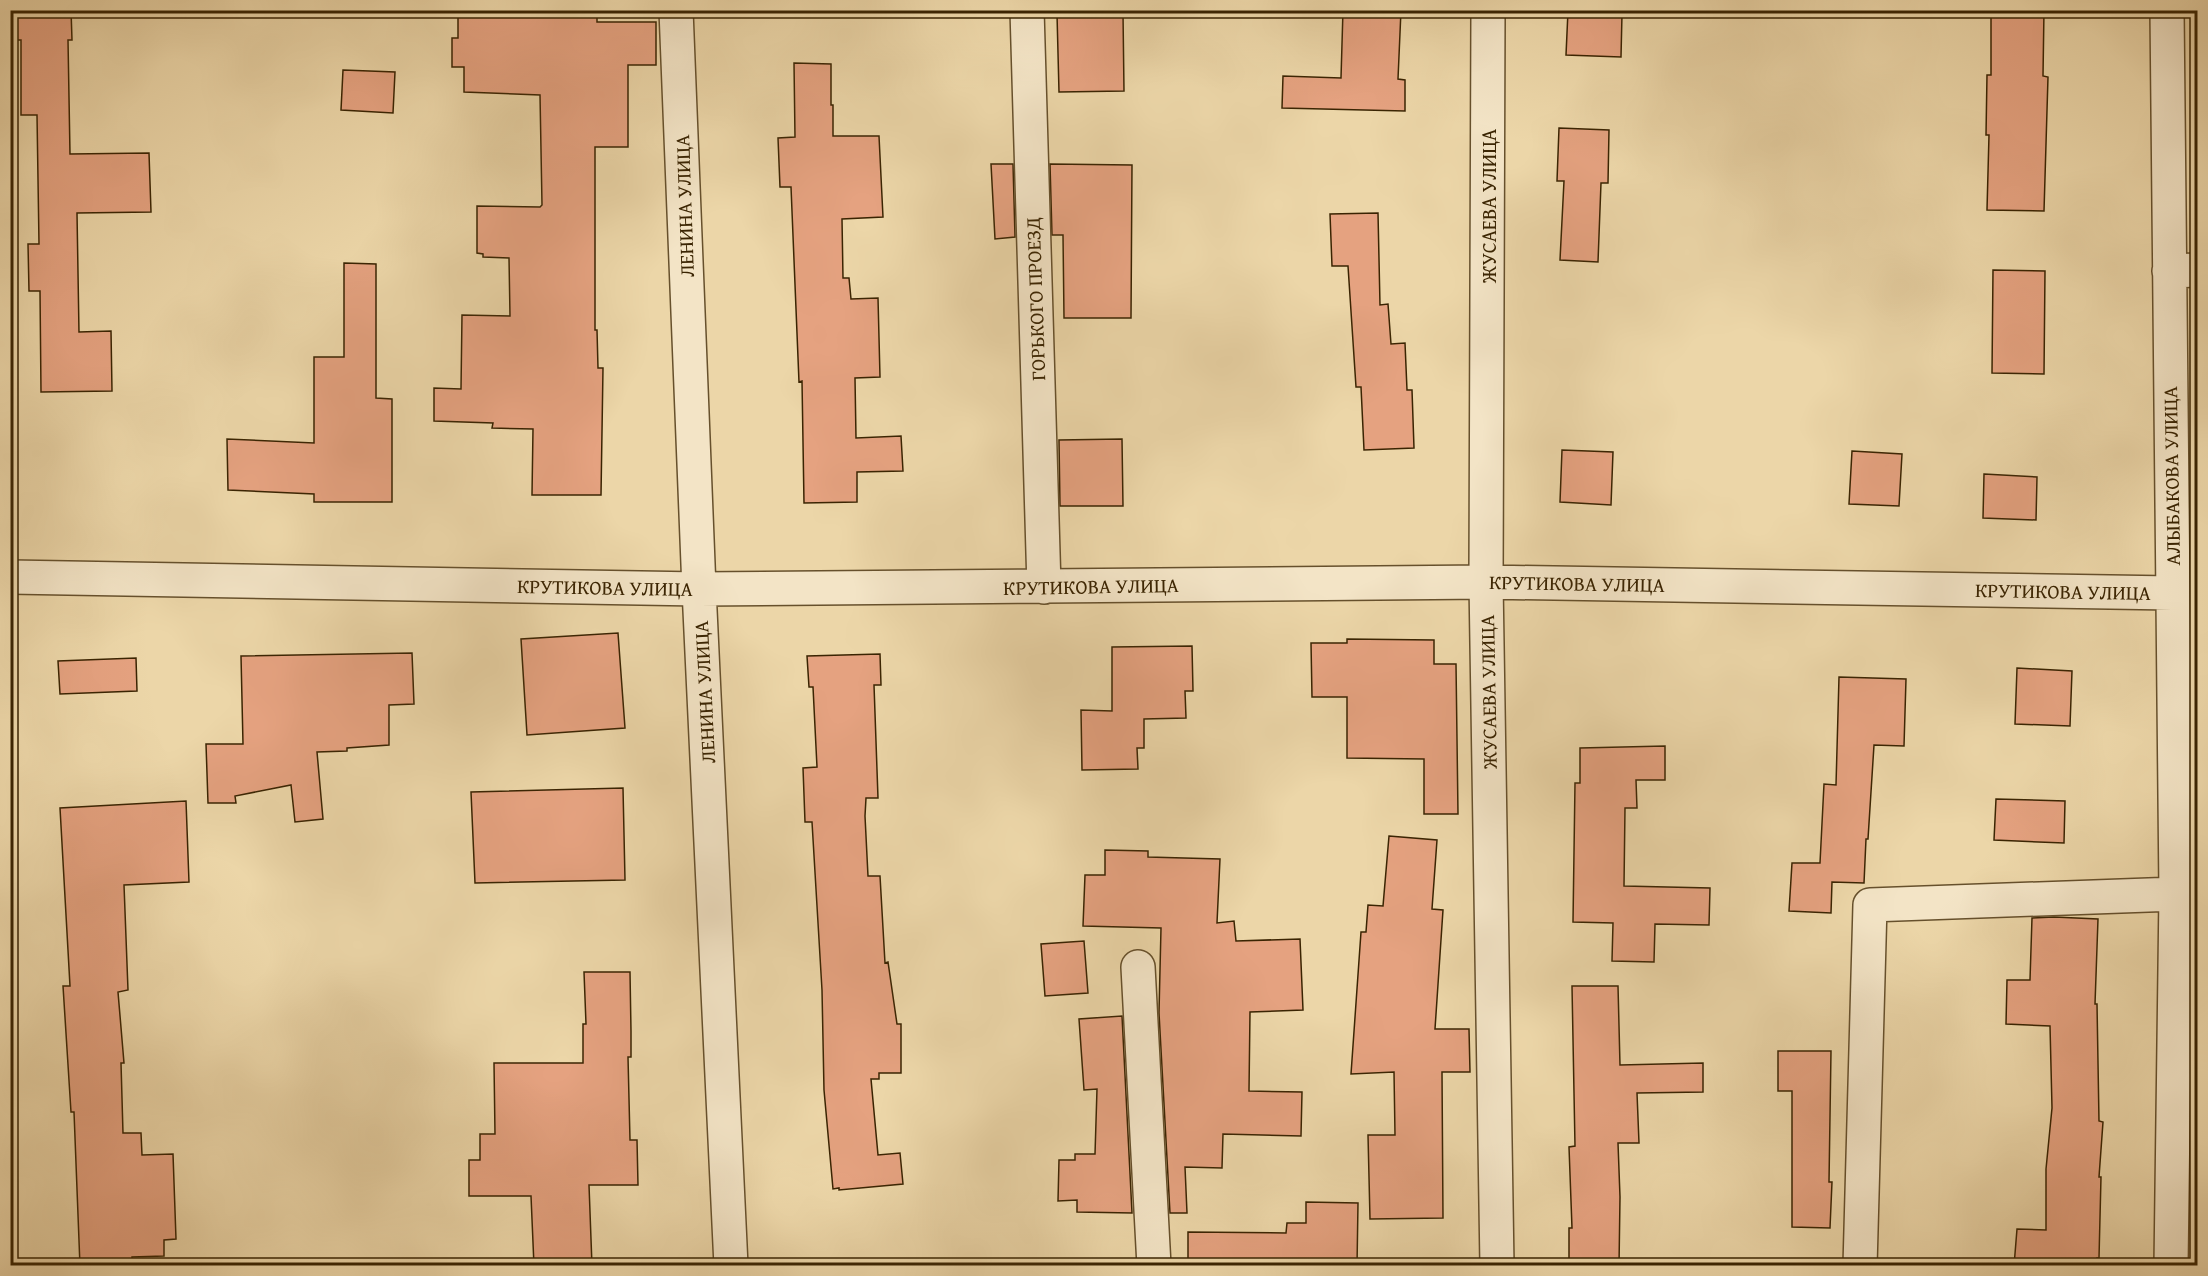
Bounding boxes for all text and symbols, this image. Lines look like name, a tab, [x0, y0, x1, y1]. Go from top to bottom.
street label: ЖУСАЕВА УЛИЦА	[1474, 129, 1503, 284]
street label: ЛЕНИНА УЛИЦА	[667, 134, 701, 278]
street label: ГОРЬКОГО ПРОЕЗД	[1018, 217, 1052, 381]
street label: АЛЫБАКОВА УЛИЦА	[2155, 386, 2187, 566]
street label: КРУТИКОВА УЛИЦА	[1489, 567, 1665, 599]
street label: КРУТИКОВА УЛИЦА	[1003, 570, 1179, 602]
street label: КРУТИКОВА УЛИЦА	[517, 571, 693, 603]
street label: КРУТИКОВА УЛИЦА	[1975, 575, 2151, 607]
street label: ЖУСАЕВА УЛИЦА	[1472, 615, 1504, 770]
street label: ЛЕНИНА УЛИЦА	[686, 620, 722, 764]

